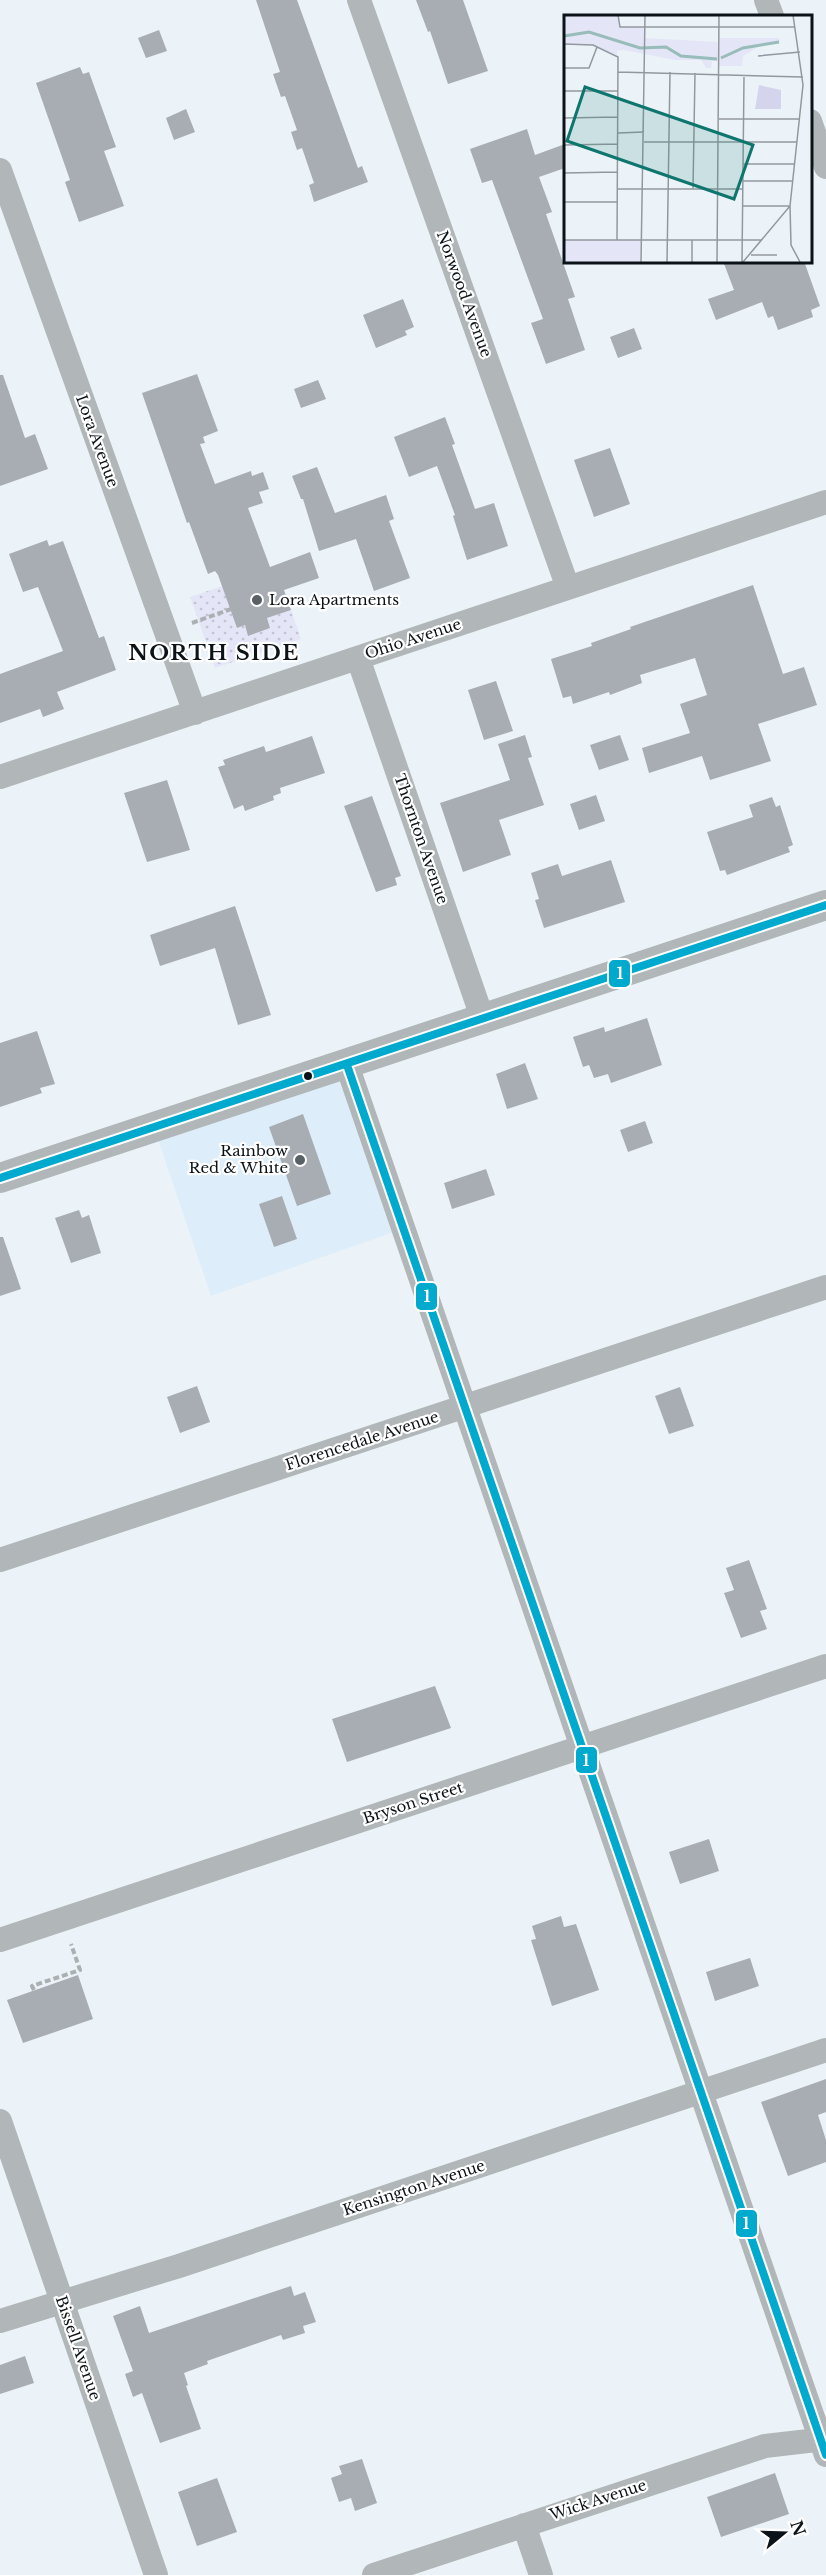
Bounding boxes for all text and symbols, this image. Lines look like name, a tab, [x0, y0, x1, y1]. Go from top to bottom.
inset map	[564, 15, 811, 262]
street label: Norwood Avenue	[433, 228, 496, 360]
street label: Lora Avenue	[72, 392, 123, 490]
place label: Lora Apartments	[269, 590, 399, 609]
marker: Lora Apartments	[250, 593, 264, 607]
street label: Ohio Avenue	[362, 614, 463, 663]
district label: NORTH SIDE	[128, 640, 300, 666]
street label: Thornton Avenue	[390, 771, 453, 906]
line badge: 1	[608, 959, 631, 988]
text: 1	[617, 963, 624, 983]
unlabelled marker	[302, 1070, 314, 1082]
place label: Rainbow Red & White	[189, 1141, 288, 1177]
marker: Rainbow Red & White	[293, 1153, 307, 1167]
line badge: 1	[415, 1282, 438, 1311]
text: 1	[424, 1286, 431, 1306]
street label: Florencedale Avenue	[283, 1407, 441, 1474]
line badge: 1	[575, 1746, 598, 1774]
text: 1	[583, 1750, 590, 1770]
street label: Bryson Street	[360, 1777, 466, 1828]
street label: Kensington Avenue	[340, 2156, 487, 2219]
line badge: 1	[735, 2209, 758, 2238]
text: 1	[743, 2213, 750, 2233]
street label: Bissell Avenue	[52, 2293, 105, 2403]
street label: Wick Avenue	[546, 2475, 649, 2524]
north arrow	[754, 2503, 814, 2563]
text: N	[786, 2518, 810, 2538]

